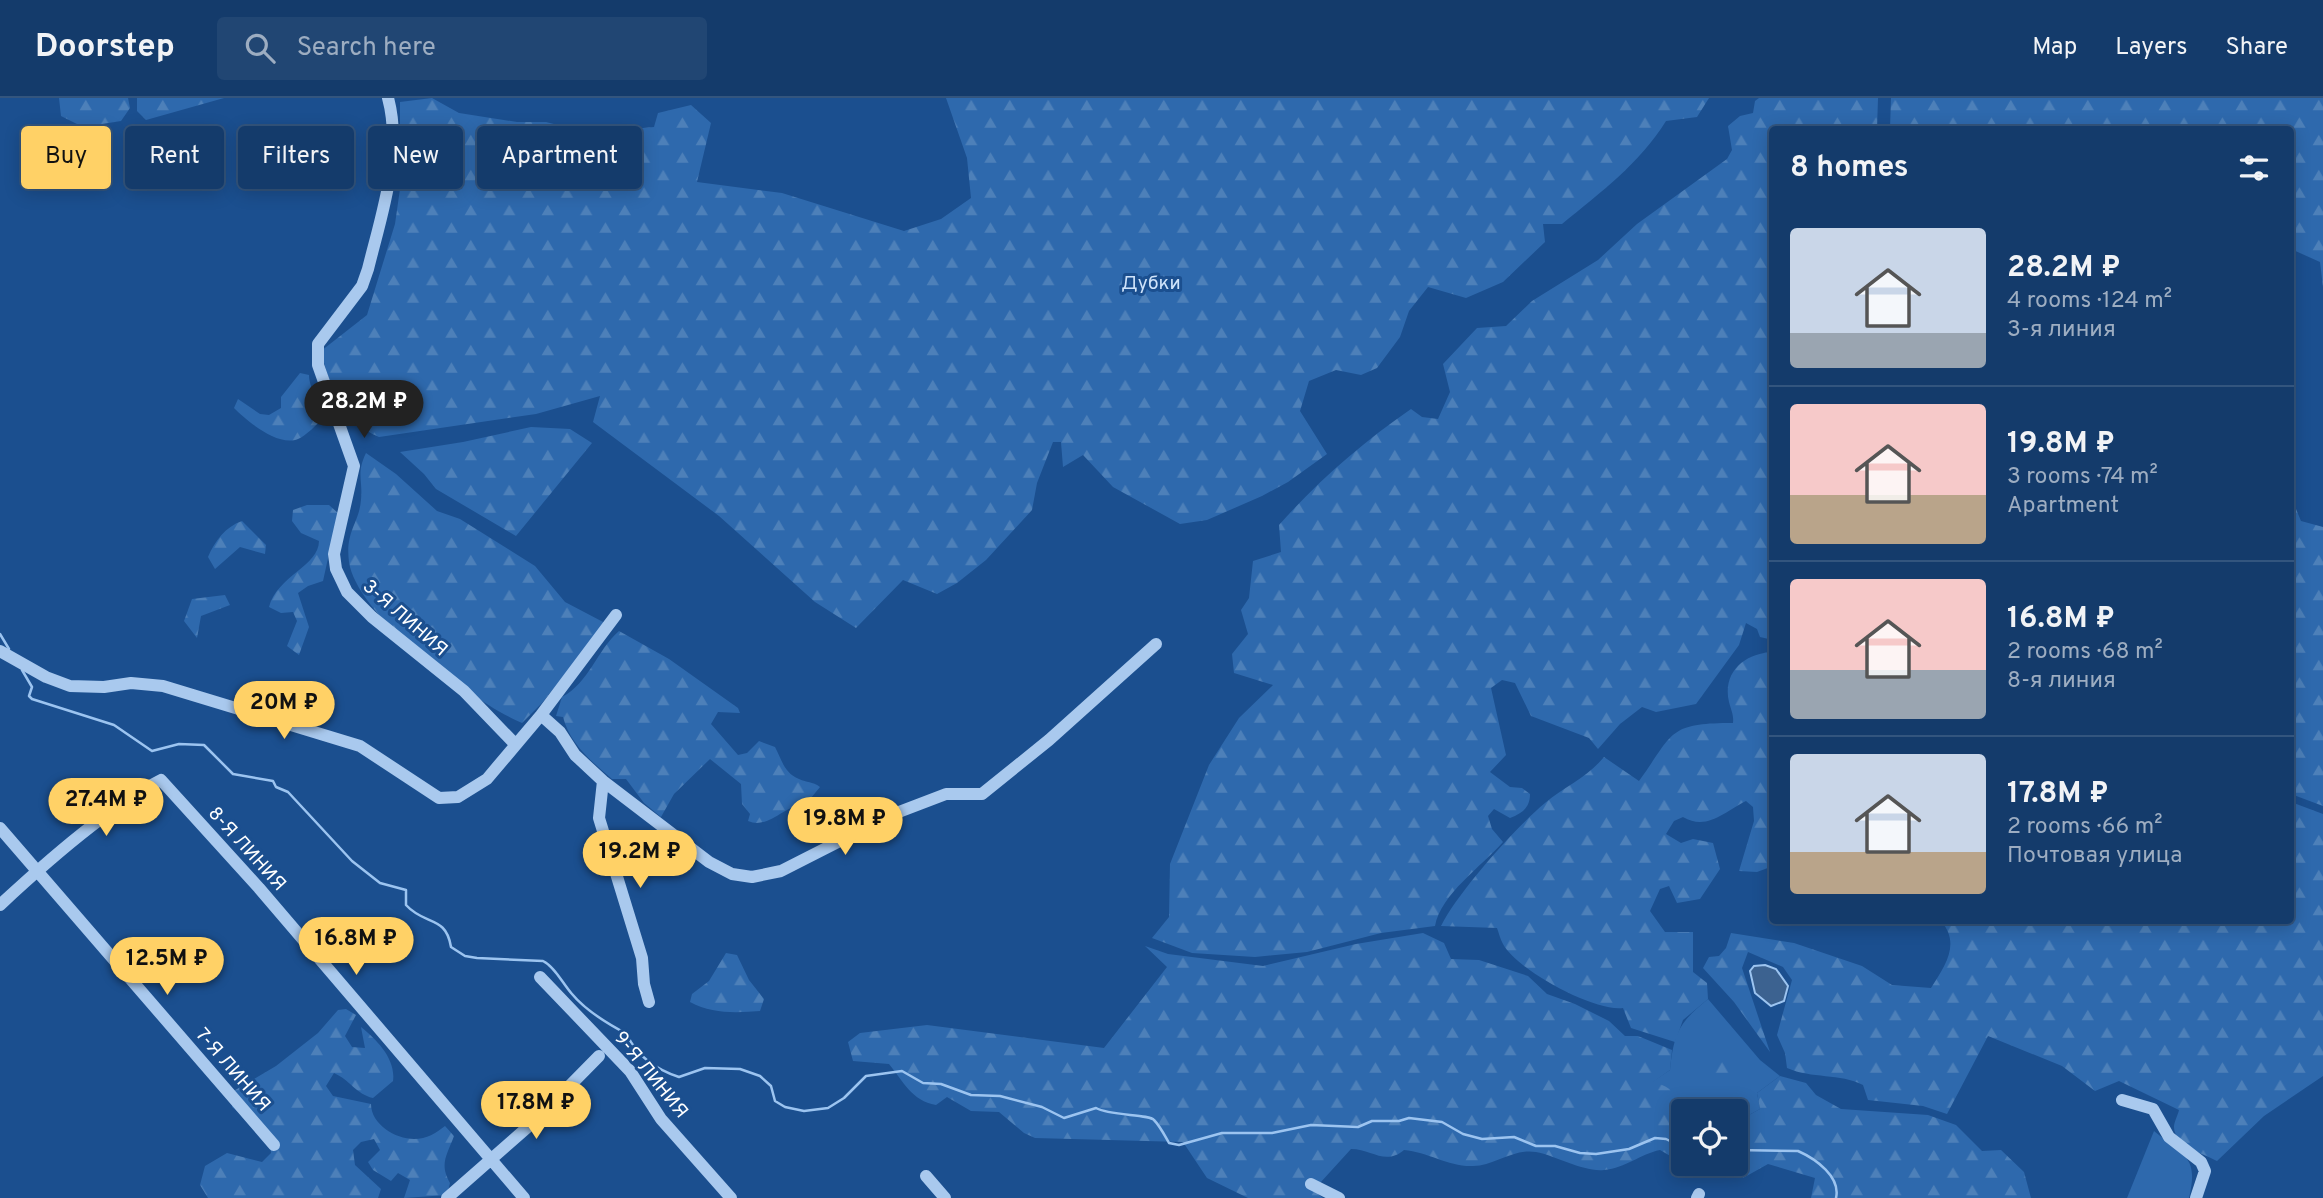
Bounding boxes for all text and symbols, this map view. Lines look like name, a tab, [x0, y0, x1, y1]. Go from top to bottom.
search box	[217, 17, 707, 80]
text: Doorstep	[35, 27, 175, 69]
icon: search	[241, 29, 279, 67]
text: Search here	[297, 32, 436, 65]
text: Map	[2032, 33, 2077, 63]
text: Layers	[2115, 33, 2187, 63]
text: Share	[2225, 33, 2288, 63]
chip: Buy	[21, 126, 111, 189]
chip: Rent	[125, 126, 224, 189]
chip: Filters	[238, 126, 354, 189]
chip: New	[368, 126, 463, 189]
chip: Apartment	[477, 126, 642, 189]
icon: filters	[2235, 149, 2273, 187]
text: 8 homes	[1790, 150, 1909, 187]
text: 28.2M ₽	[2007, 250, 2121, 287]
icon: home	[1846, 256, 1930, 340]
park label: Дубки	[1121, 272, 1181, 296]
text: 4 rooms · 124 m²	[2007, 287, 2172, 316]
text: 3-я линия	[2007, 316, 2116, 345]
pin: 28.2M ₽	[299, 380, 429, 440]
text: 28.2M ₽	[320, 388, 408, 417]
text: 19.8M ₽	[2007, 426, 2115, 463]
icon: home	[1846, 432, 1930, 516]
text: 3 rooms · 74 m²	[2007, 463, 2158, 492]
text: Apartment	[2007, 492, 2119, 521]
street label: 3-Я ЛИНИЯ	[357, 575, 452, 662]
text: 16.8M ₽	[2007, 601, 2115, 638]
icon: home	[1846, 607, 1930, 691]
text: 2 rooms · 68 m²	[2007, 638, 2163, 667]
text: 8-я линия	[2007, 667, 2116, 696]
pin: 20M ₽	[235, 682, 333, 741]
text: 20M ₽	[250, 689, 318, 718]
text: 17.8M ₽	[2007, 776, 2109, 813]
pin: 27.4M ₽	[41, 778, 171, 838]
icon: home	[1846, 782, 1930, 866]
text: 27.4M ₽	[64, 786, 148, 815]
pin: 19.8M ₽	[780, 798, 910, 857]
street label: 8-Я ЛИНИЯ	[202, 802, 291, 897]
text: 19.8M ₽	[804, 805, 886, 834]
text: 2 rooms · 66 m²	[2007, 813, 2163, 842]
pin: 19.2M ₽	[575, 830, 705, 890]
text: 19.2M ₽	[599, 838, 681, 867]
text: Почтовая улица	[2007, 842, 2182, 871]
pin: 16.8M ₽	[291, 918, 421, 977]
text: 16.8M ₽	[315, 925, 397, 954]
pin: 12.5M ₽	[102, 937, 232, 997]
text: 12.5M ₽	[126, 945, 208, 974]
street label: 7-Я ЛИНИЯ	[190, 1024, 275, 1117]
street label: 9-Я ЛИНИЯ	[608, 1027, 693, 1124]
pin: 17.8M ₽	[471, 1082, 601, 1141]
text: 17.8M ₽	[497, 1089, 575, 1118]
map controls	[1671, 1099, 1748, 1176]
button: locate	[1671, 1099, 1748, 1176]

